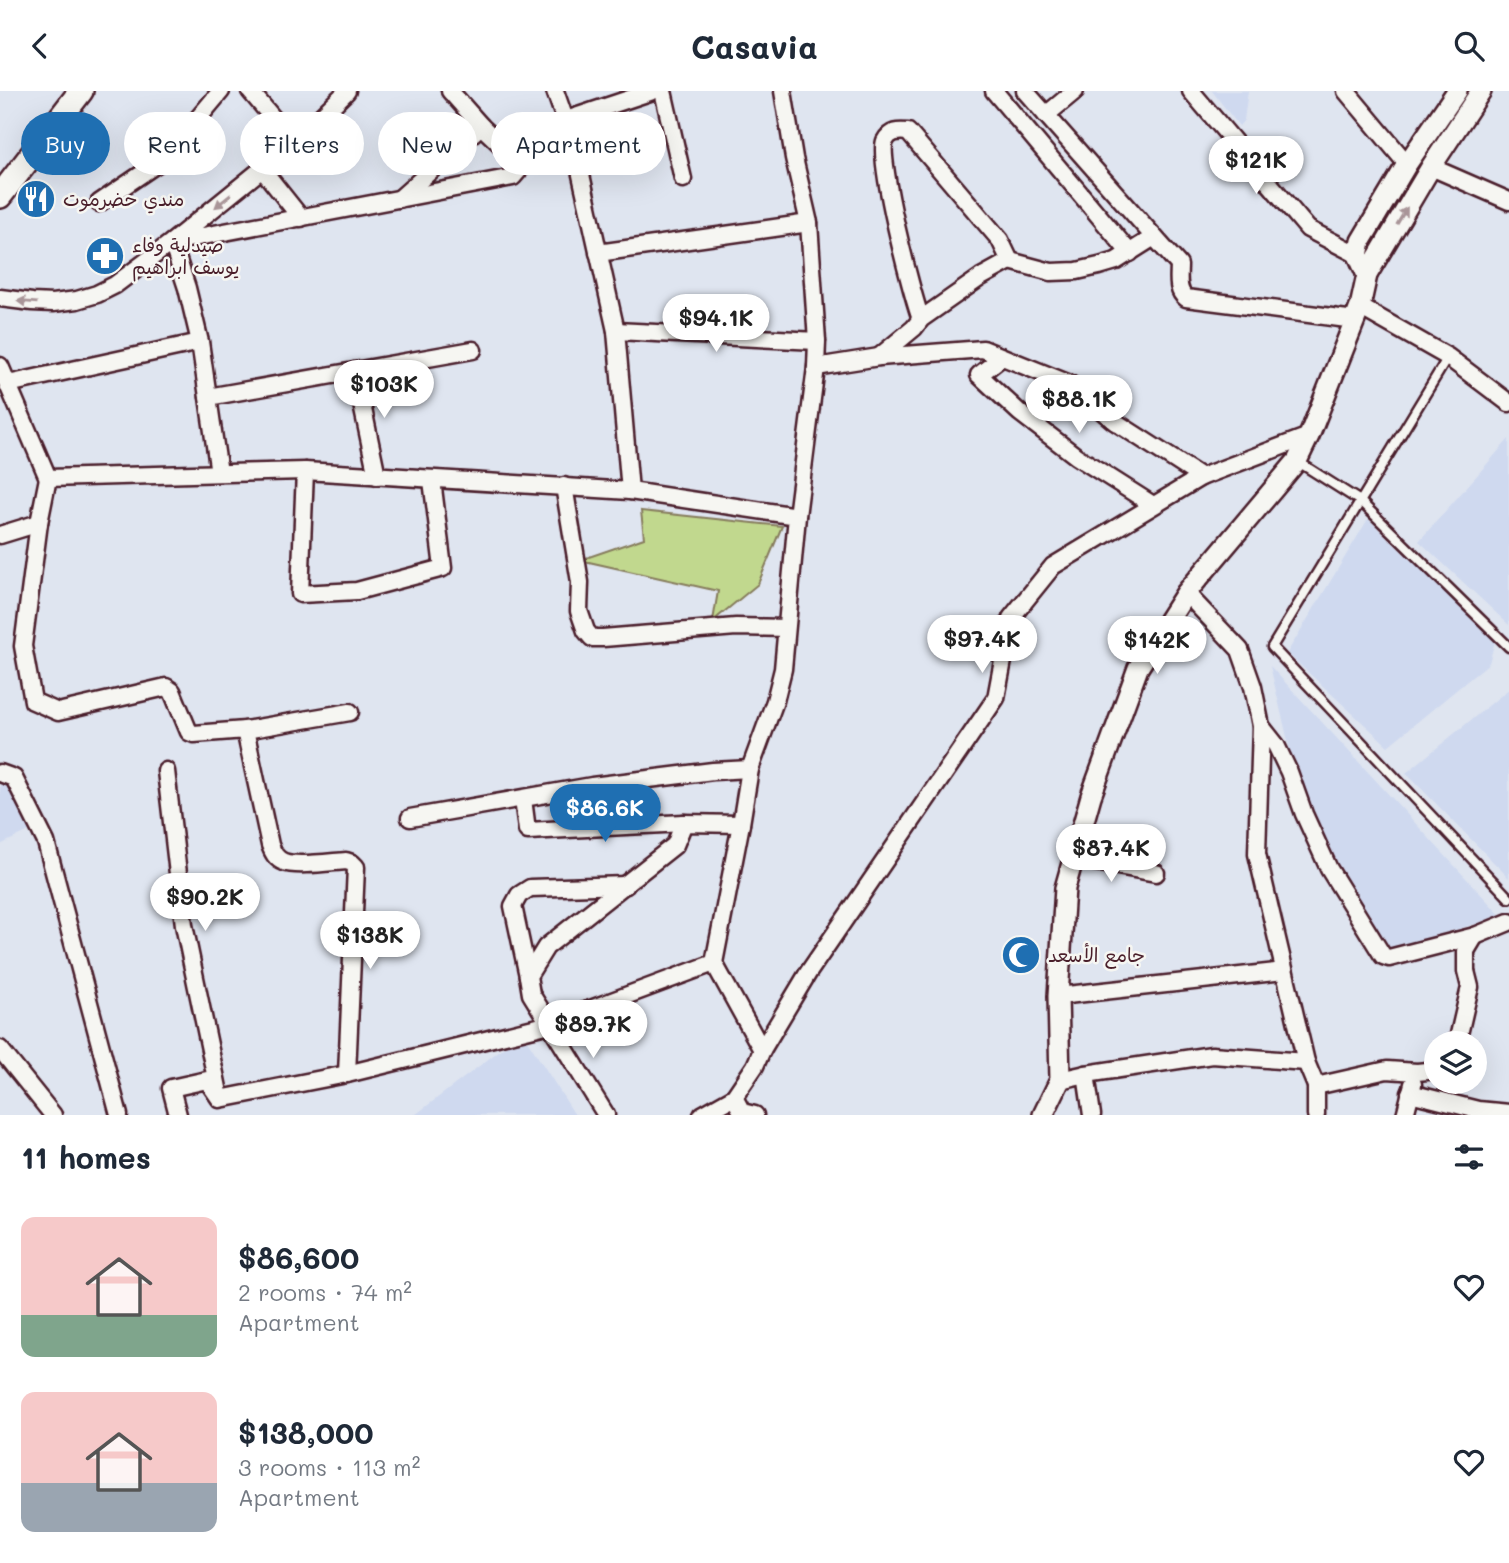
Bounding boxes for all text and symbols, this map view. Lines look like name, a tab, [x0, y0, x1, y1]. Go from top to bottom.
text: Casavia	[691, 25, 818, 67]
icon: back	[21, 27, 59, 65]
icon: search	[1450, 27, 1488, 65]
chip: Buy	[21, 112, 110, 175]
chip: Rent	[124, 112, 226, 175]
chip: Filters	[240, 112, 364, 175]
chip: New	[378, 112, 477, 175]
chip: Apartment	[491, 112, 666, 175]
pin: $121K	[1207, 137, 1305, 196]
text: $121K	[1225, 144, 1287, 174]
restaurant icon: مندي حضرموت	[15, 178, 57, 220]
place label: مندي حضرموت	[63, 186, 184, 214]
one-way arrow	[214, 193, 231, 208]
one-way arrow	[1395, 207, 1408, 226]
place label: صيدلية وفاء يوسف ابراهيم	[132, 232, 239, 282]
pharmacy icon: صيدلية وفاء يوسف ابراهيم	[84, 235, 126, 277]
pin: $94.1K	[659, 295, 773, 354]
one-way arrow	[16, 296, 38, 307]
text: $94.1K	[678, 302, 754, 332]
pin: $103K	[335, 361, 433, 420]
text: $103K	[350, 368, 418, 398]
pin: $88.1K	[1022, 375, 1136, 435]
text: $88.1K	[1041, 383, 1117, 413]
pin: $97.4K	[925, 615, 1039, 675]
pin: $142K	[1108, 617, 1206, 676]
text: $97.4K	[943, 623, 1021, 653]
text: $142K	[1124, 624, 1190, 654]
pin: $86.6K	[548, 785, 662, 844]
text: $86.6K	[566, 792, 644, 822]
pin: $87.4K	[1054, 825, 1168, 884]
text: $87.4K	[1072, 832, 1150, 862]
pin: $90.2K	[148, 873, 262, 933]
text: $90.2K	[166, 881, 244, 911]
pin: $138K	[321, 911, 419, 971]
text: $138K	[336, 919, 404, 949]
mosque icon: جامع الأسعد	[1000, 934, 1042, 976]
place label: جامع الأسعد	[1048, 942, 1145, 969]
pin: $89.7K	[536, 1000, 650, 1060]
text: $89.7K	[554, 1008, 632, 1038]
map controls	[1424, 1031, 1487, 1094]
button: layers	[1424, 1031, 1487, 1094]
text: 11 homes	[21, 1137, 151, 1177]
icon: filters	[1450, 1138, 1488, 1176]
text: $86,600	[238, 1237, 359, 1277]
icon: home	[77, 1245, 161, 1329]
icon: heart	[1450, 1268, 1488, 1306]
text: 2 rooms · 74 m²	[238, 1277, 412, 1307]
text: Apartment	[238, 1307, 360, 1337]
text: $138,000	[238, 1412, 374, 1452]
icon: home	[77, 1420, 161, 1504]
icon: heart	[1450, 1443, 1488, 1481]
text: 3 rooms · 113 m²	[238, 1452, 420, 1482]
text: Apartment	[238, 1482, 360, 1512]

